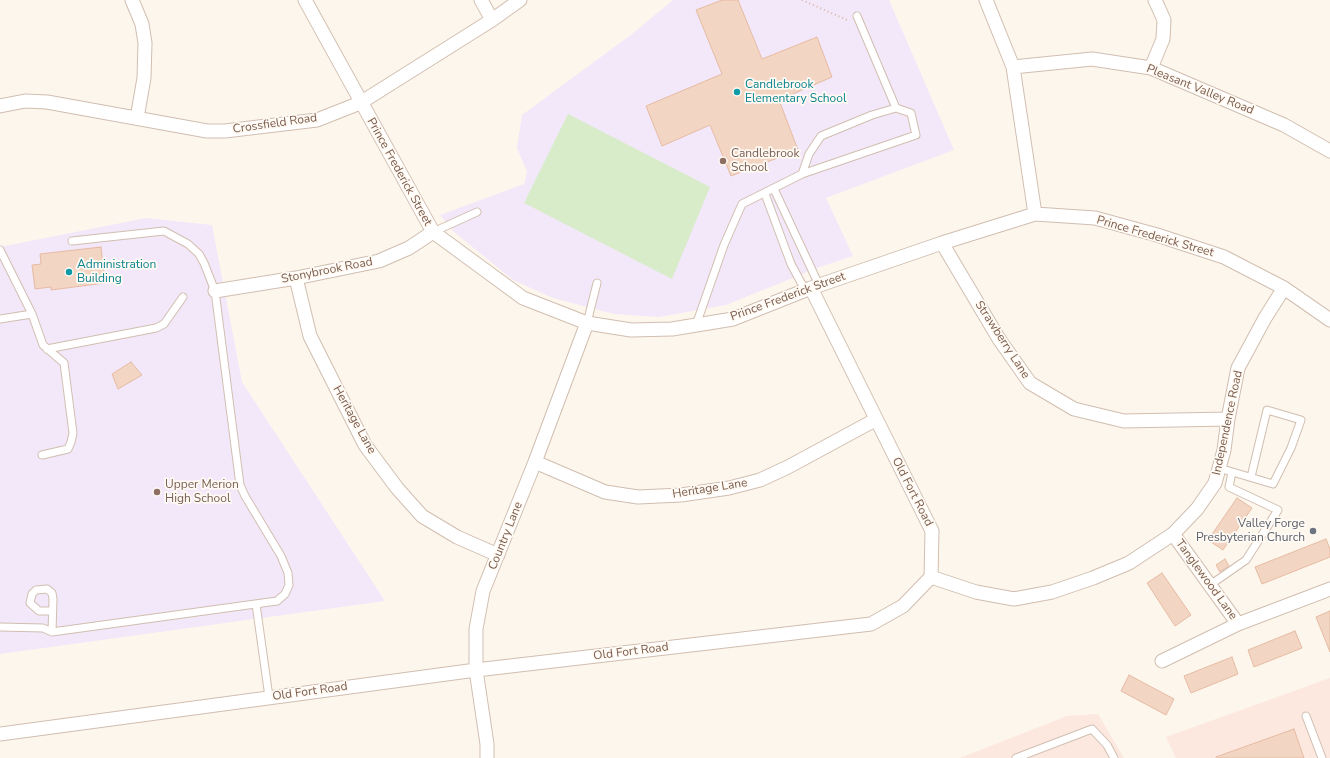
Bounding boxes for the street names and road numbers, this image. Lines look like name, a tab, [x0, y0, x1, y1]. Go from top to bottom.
street label: Pleasant Valley Road	[1144, 62, 1256, 118]
street label: Crossfield Road	[232, 111, 318, 137]
street label: Prince Frederick Street	[363, 116, 435, 228]
street label: Prince Frederick Street	[1095, 213, 1215, 261]
street label: Stonybrook Road	[280, 255, 374, 287]
street label: Prince Frederick Street	[729, 270, 847, 324]
street label: Strawberry Lane	[971, 298, 1033, 382]
street label: Independence Road	[1210, 369, 1246, 477]
street label: Heritage Lane	[329, 383, 379, 457]
street label: Old Fort Road	[888, 455, 936, 529]
street label: Heritage Lane	[671, 476, 749, 502]
street label: Country Lane	[486, 500, 526, 572]
street label: Tanglewood Lane	[1172, 537, 1240, 623]
street label: Old Fort Road	[593, 640, 669, 664]
street label: Old Fort Road	[272, 680, 348, 704]

